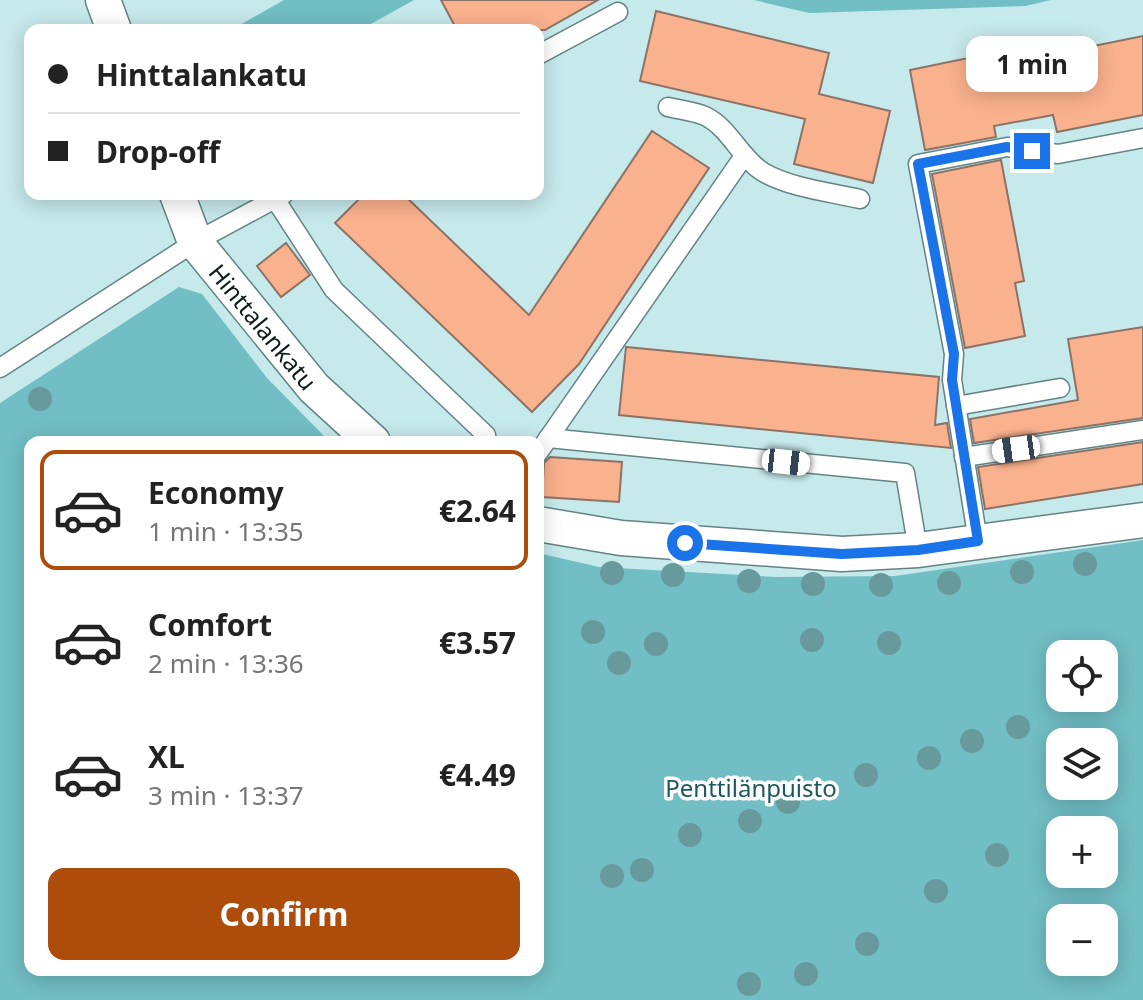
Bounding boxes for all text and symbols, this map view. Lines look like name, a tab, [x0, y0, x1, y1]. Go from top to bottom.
callout: 1 min	[966, 35, 1098, 91]
text: 1 min	[996, 46, 1068, 82]
text: Hinttalankatu	[96, 54, 307, 95]
text: Drop-off	[96, 131, 220, 172]
route end	[1014, 133, 1050, 169]
street label: Hinttalankatu	[202, 256, 325, 396]
car	[991, 434, 1041, 464]
car	[761, 448, 811, 476]
text: Economy	[148, 472, 284, 513]
icon: car	[52, 474, 124, 546]
text: €2.64	[439, 490, 516, 531]
text: 1 min · 13:35	[148, 513, 304, 549]
route start	[667, 525, 703, 561]
text: Comfort	[148, 604, 272, 645]
icon: car	[52, 606, 124, 678]
text: €3.57	[439, 622, 516, 663]
map controls	[1046, 640, 1118, 976]
button: locate	[1046, 640, 1118, 712]
text: 2 min · 13:36	[148, 645, 304, 681]
button: layers	[1046, 728, 1118, 800]
text: XL	[148, 736, 185, 777]
icon: car	[52, 738, 124, 810]
text: €4.49	[439, 754, 516, 795]
park label: Penttilänpuisto	[665, 771, 837, 804]
text: 3 min · 13:37	[148, 777, 304, 813]
button: +	[1046, 816, 1118, 888]
button: Confirm	[48, 868, 520, 960]
button: −	[1046, 904, 1118, 976]

